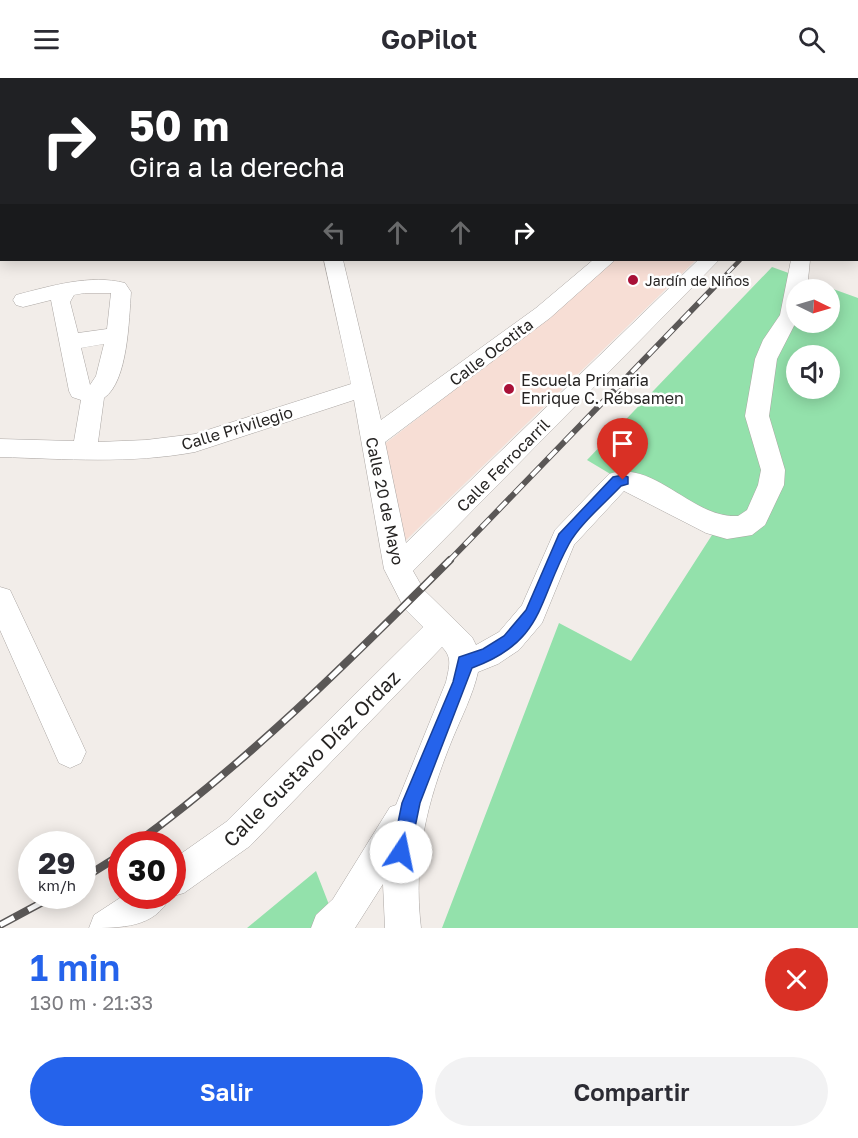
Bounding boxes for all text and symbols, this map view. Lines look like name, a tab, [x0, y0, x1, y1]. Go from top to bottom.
icon: menu	[30, 23, 63, 56]
text: GoPilot	[381, 23, 477, 55]
icon: search	[795, 23, 828, 56]
text: 50 m	[129, 100, 229, 150]
icon: right	[30, 102, 108, 180]
text: Gira a la derecha	[129, 151, 345, 183]
icon: left	[318, 216, 351, 249]
icon: ahead	[381, 216, 414, 249]
icon: ahead	[444, 216, 477, 249]
icon: right	[507, 216, 540, 249]
place label: Jardín de Niños	[645, 272, 750, 289]
marker: Jardín de Niños	[626, 273, 640, 287]
north arrow	[786, 279, 840, 333]
map controls	[786, 279, 840, 399]
street label: Calle Ocotita	[445, 314, 537, 390]
button: sound	[786, 345, 840, 399]
place label: Escuela Primaria Enrique C. Rébsamen	[521, 370, 684, 408]
marker: Escuela Primaria Enrique C. Rébsamen	[502, 382, 516, 396]
street label: Calle Privilegio	[179, 402, 295, 454]
street label: Calle Ferrocarril	[452, 414, 554, 516]
pin	[597, 418, 648, 480]
icon: arrive	[606, 427, 639, 460]
street label: Calle 20 de Mayo	[362, 435, 408, 567]
street label: Calle Gustavo Díaz Ordaz	[218, 665, 404, 851]
position arrow	[369, 820, 433, 884]
speed limit sign: 30	[108, 831, 186, 909]
text: 29	[38, 845, 76, 881]
text: km/h	[38, 876, 76, 894]
text: 1 min	[30, 946, 120, 989]
button: close	[765, 948, 828, 1011]
text: 130 m · 21:33	[30, 990, 153, 1014]
button: Salir	[30, 1057, 423, 1126]
button: Compartir	[435, 1057, 828, 1126]

